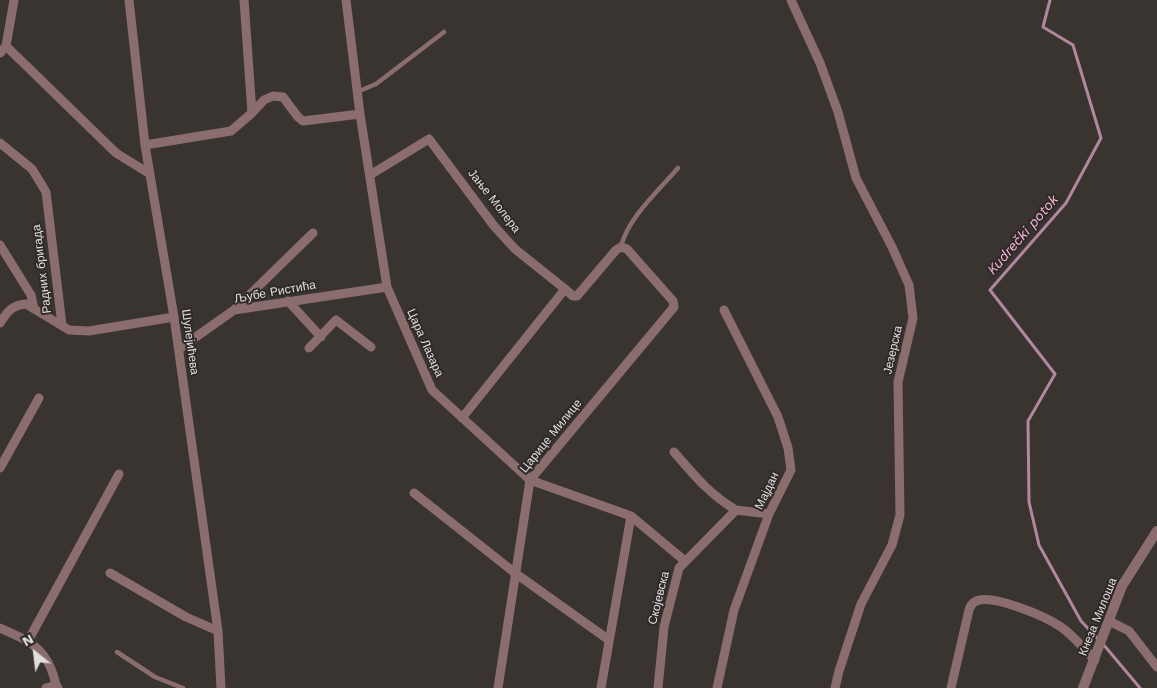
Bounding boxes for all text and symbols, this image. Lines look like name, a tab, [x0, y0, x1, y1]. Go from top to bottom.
street label: Јање Молера	[465, 166, 523, 236]
water label: Kudrečki potok	[984, 192, 1062, 278]
street label: Радних бригада	[29, 224, 55, 314]
street label: Љубе Ристића	[233, 278, 317, 306]
street label: Цара Лазара	[404, 307, 446, 379]
street label: Шулејићева	[178, 308, 202, 376]
street label: Језерска	[880, 324, 906, 376]
street label: Царице Милице	[517, 396, 585, 476]
street label: Мајдан	[752, 470, 782, 512]
street label: Скојевска	[645, 570, 673, 626]
street label: Кнеза Милоша	[1076, 576, 1120, 658]
north arrow	[10, 628, 60, 678]
text: N	[19, 630, 36, 649]

